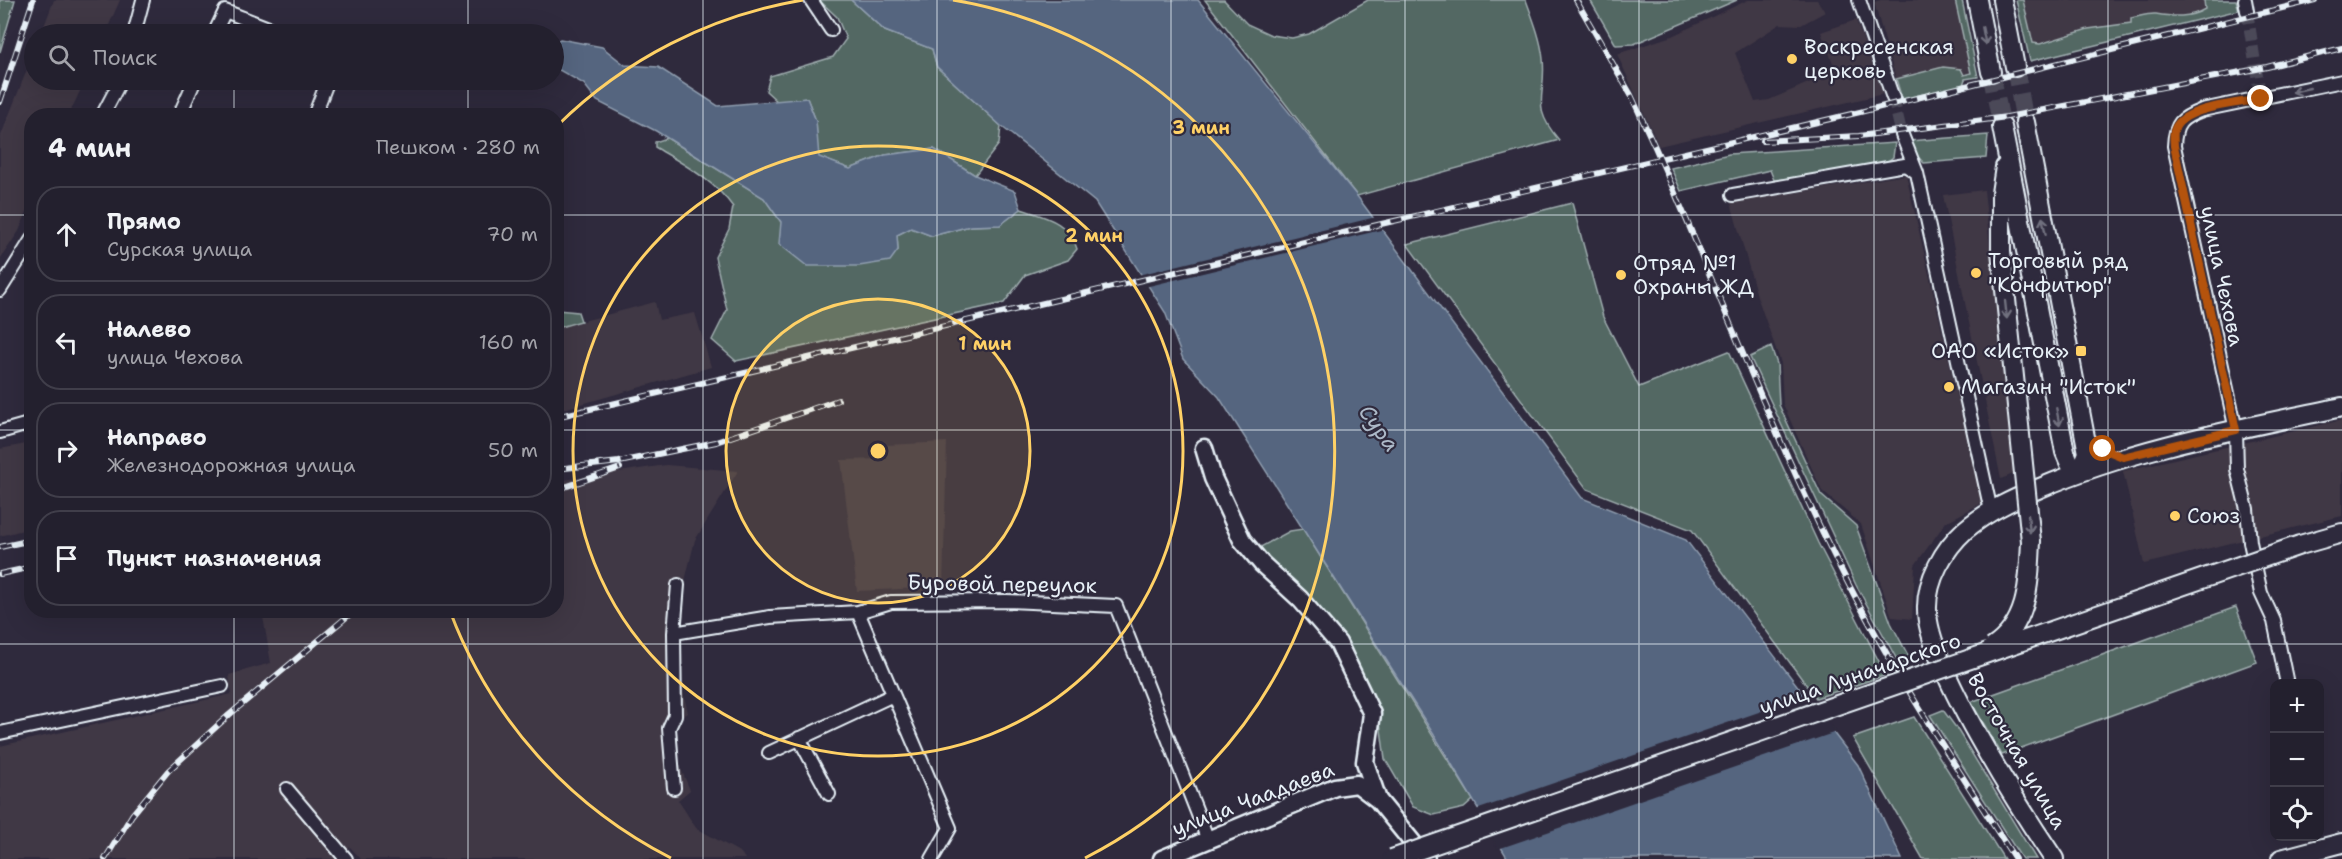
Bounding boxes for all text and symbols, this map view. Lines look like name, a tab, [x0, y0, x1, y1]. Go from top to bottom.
search box	[24, 24, 564, 90]
one-way arrow	[1979, 26, 1990, 45]
place label: Воскресенская церковь	[1804, 33, 1954, 85]
icon: search	[45, 41, 78, 74]
text: Поиск	[93, 43, 157, 72]
marker: Воскресенская церковь	[1785, 52, 1799, 66]
route end	[2247, 85, 2273, 111]
one-way arrow	[2292, 85, 2312, 96]
text: 3 мин	[1172, 116, 1230, 140]
text: 4 мин	[48, 130, 131, 165]
text: Пешком · 280 m	[376, 134, 540, 160]
street label: улица Чехова	[2193, 203, 2251, 349]
text: Прямо	[107, 207, 181, 236]
one-way arrow	[2038, 216, 2049, 236]
icon: ahead	[50, 218, 83, 251]
text: 70 m	[486, 221, 538, 247]
text: 2 мин	[1065, 224, 1123, 248]
text: Сурская улица	[107, 236, 252, 262]
place label: Торговый ряд "Конфитюр"	[1988, 247, 2128, 299]
place label: Отряд №1 Охраны ЖД	[1633, 249, 1754, 301]
marker: Торговый ряд "Конфитюр"	[1969, 266, 1983, 280]
marker: Отряд №1 Охраны ЖД	[1614, 268, 1628, 282]
one-way arrow	[2001, 299, 2012, 319]
text: Налево	[107, 315, 191, 344]
icon: left	[50, 326, 83, 359]
text: 160 m	[479, 329, 538, 355]
text: 1 мин	[958, 332, 1012, 356]
place label: ОАО «Исток»	[1931, 337, 2069, 365]
text: улица Чехова	[107, 344, 243, 370]
marker: ОАО «Исток»	[2074, 344, 2088, 358]
place label: Магазин "Исток"	[1961, 373, 2136, 401]
marker: Магазин "Исток"	[1942, 380, 1956, 394]
water label: Сура	[1352, 398, 1406, 458]
one-way arrow	[2053, 407, 2064, 427]
text: Направо	[107, 423, 207, 452]
icon: right	[50, 434, 83, 467]
route start	[2089, 435, 2115, 461]
text: 50 m	[488, 437, 538, 463]
centre of rings	[868, 441, 888, 461]
text: Железнодорожная улица	[107, 452, 356, 478]
place label: Союз	[2187, 502, 2240, 530]
marker: Союз	[2168, 509, 2182, 523]
one-way arrow	[2024, 514, 2035, 534]
icon: arrive	[50, 542, 83, 575]
text: Пункт назначения	[107, 544, 321, 573]
street label: Буровой переулок	[907, 568, 1097, 600]
street label: улица Луначарского	[1755, 626, 1965, 722]
street label: Восточная улица	[1961, 668, 2073, 834]
map controls	[2270, 679, 2324, 841]
button: +	[2270, 679, 2324, 733]
button: −	[2270, 733, 2324, 787]
street label: улица Чаадаева	[1168, 755, 1338, 843]
button: locate	[2270, 787, 2324, 841]

